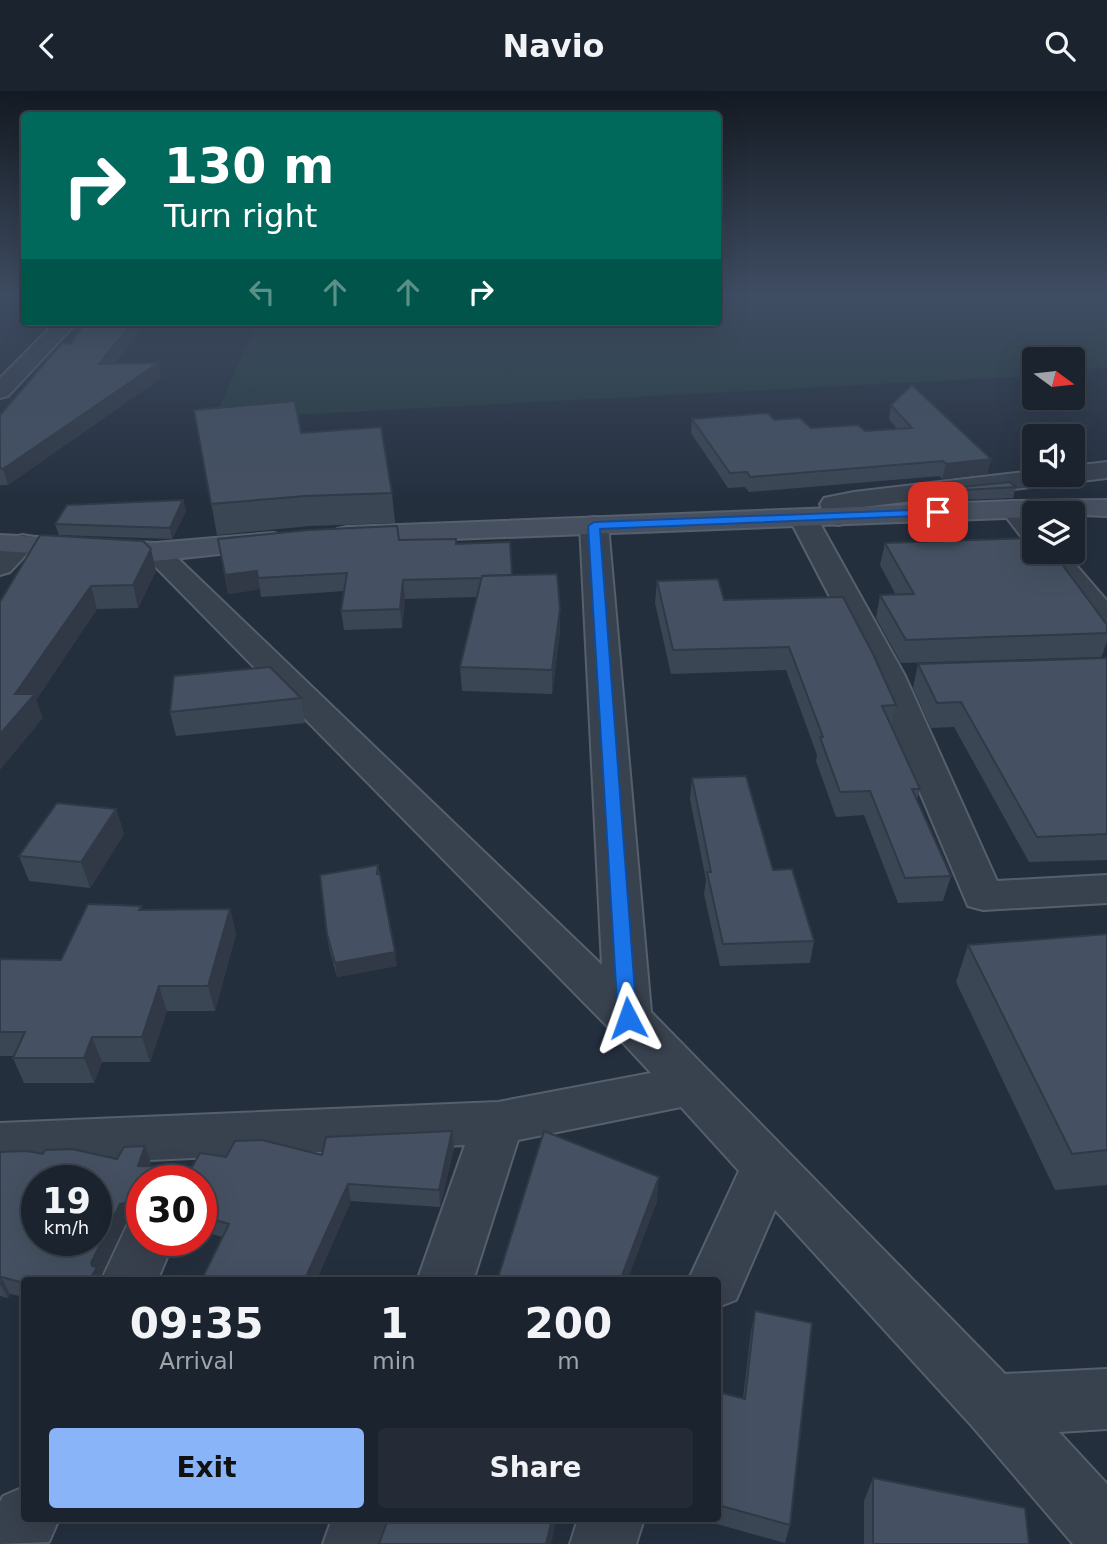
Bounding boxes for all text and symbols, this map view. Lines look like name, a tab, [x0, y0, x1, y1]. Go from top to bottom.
icon: back	[28, 27, 66, 65]
text: Navio	[502, 27, 605, 65]
icon: search	[1041, 27, 1079, 65]
text: 130 m	[164, 138, 334, 195]
icon: right	[49, 140, 140, 231]
text: Turn right	[164, 197, 317, 235]
icon: left	[243, 273, 281, 311]
icon: ahead	[316, 273, 354, 311]
icon: ahead	[389, 273, 427, 311]
icon: right	[462, 273, 500, 311]
north arrow	[1022, 347, 1085, 409]
map controls	[1022, 347, 1085, 564]
button: sound	[1022, 424, 1085, 487]
pin	[908, 482, 968, 542]
icon: arrive	[919, 493, 957, 531]
button: layers	[1022, 501, 1085, 564]
position arrow	[591, 981, 665, 1055]
speed limit sign: 30	[126, 1165, 217, 1256]
text: 19	[42, 1181, 91, 1221]
text: km/h	[44, 1217, 89, 1238]
text: 09:35	[130, 1299, 264, 1348]
text: 1	[379, 1299, 409, 1348]
text: 200	[525, 1299, 612, 1348]
text: Arrival	[159, 1348, 234, 1374]
text: min	[372, 1348, 416, 1374]
text: m	[557, 1348, 580, 1374]
button: Exit	[49, 1428, 364, 1508]
button: Share	[378, 1428, 693, 1508]

